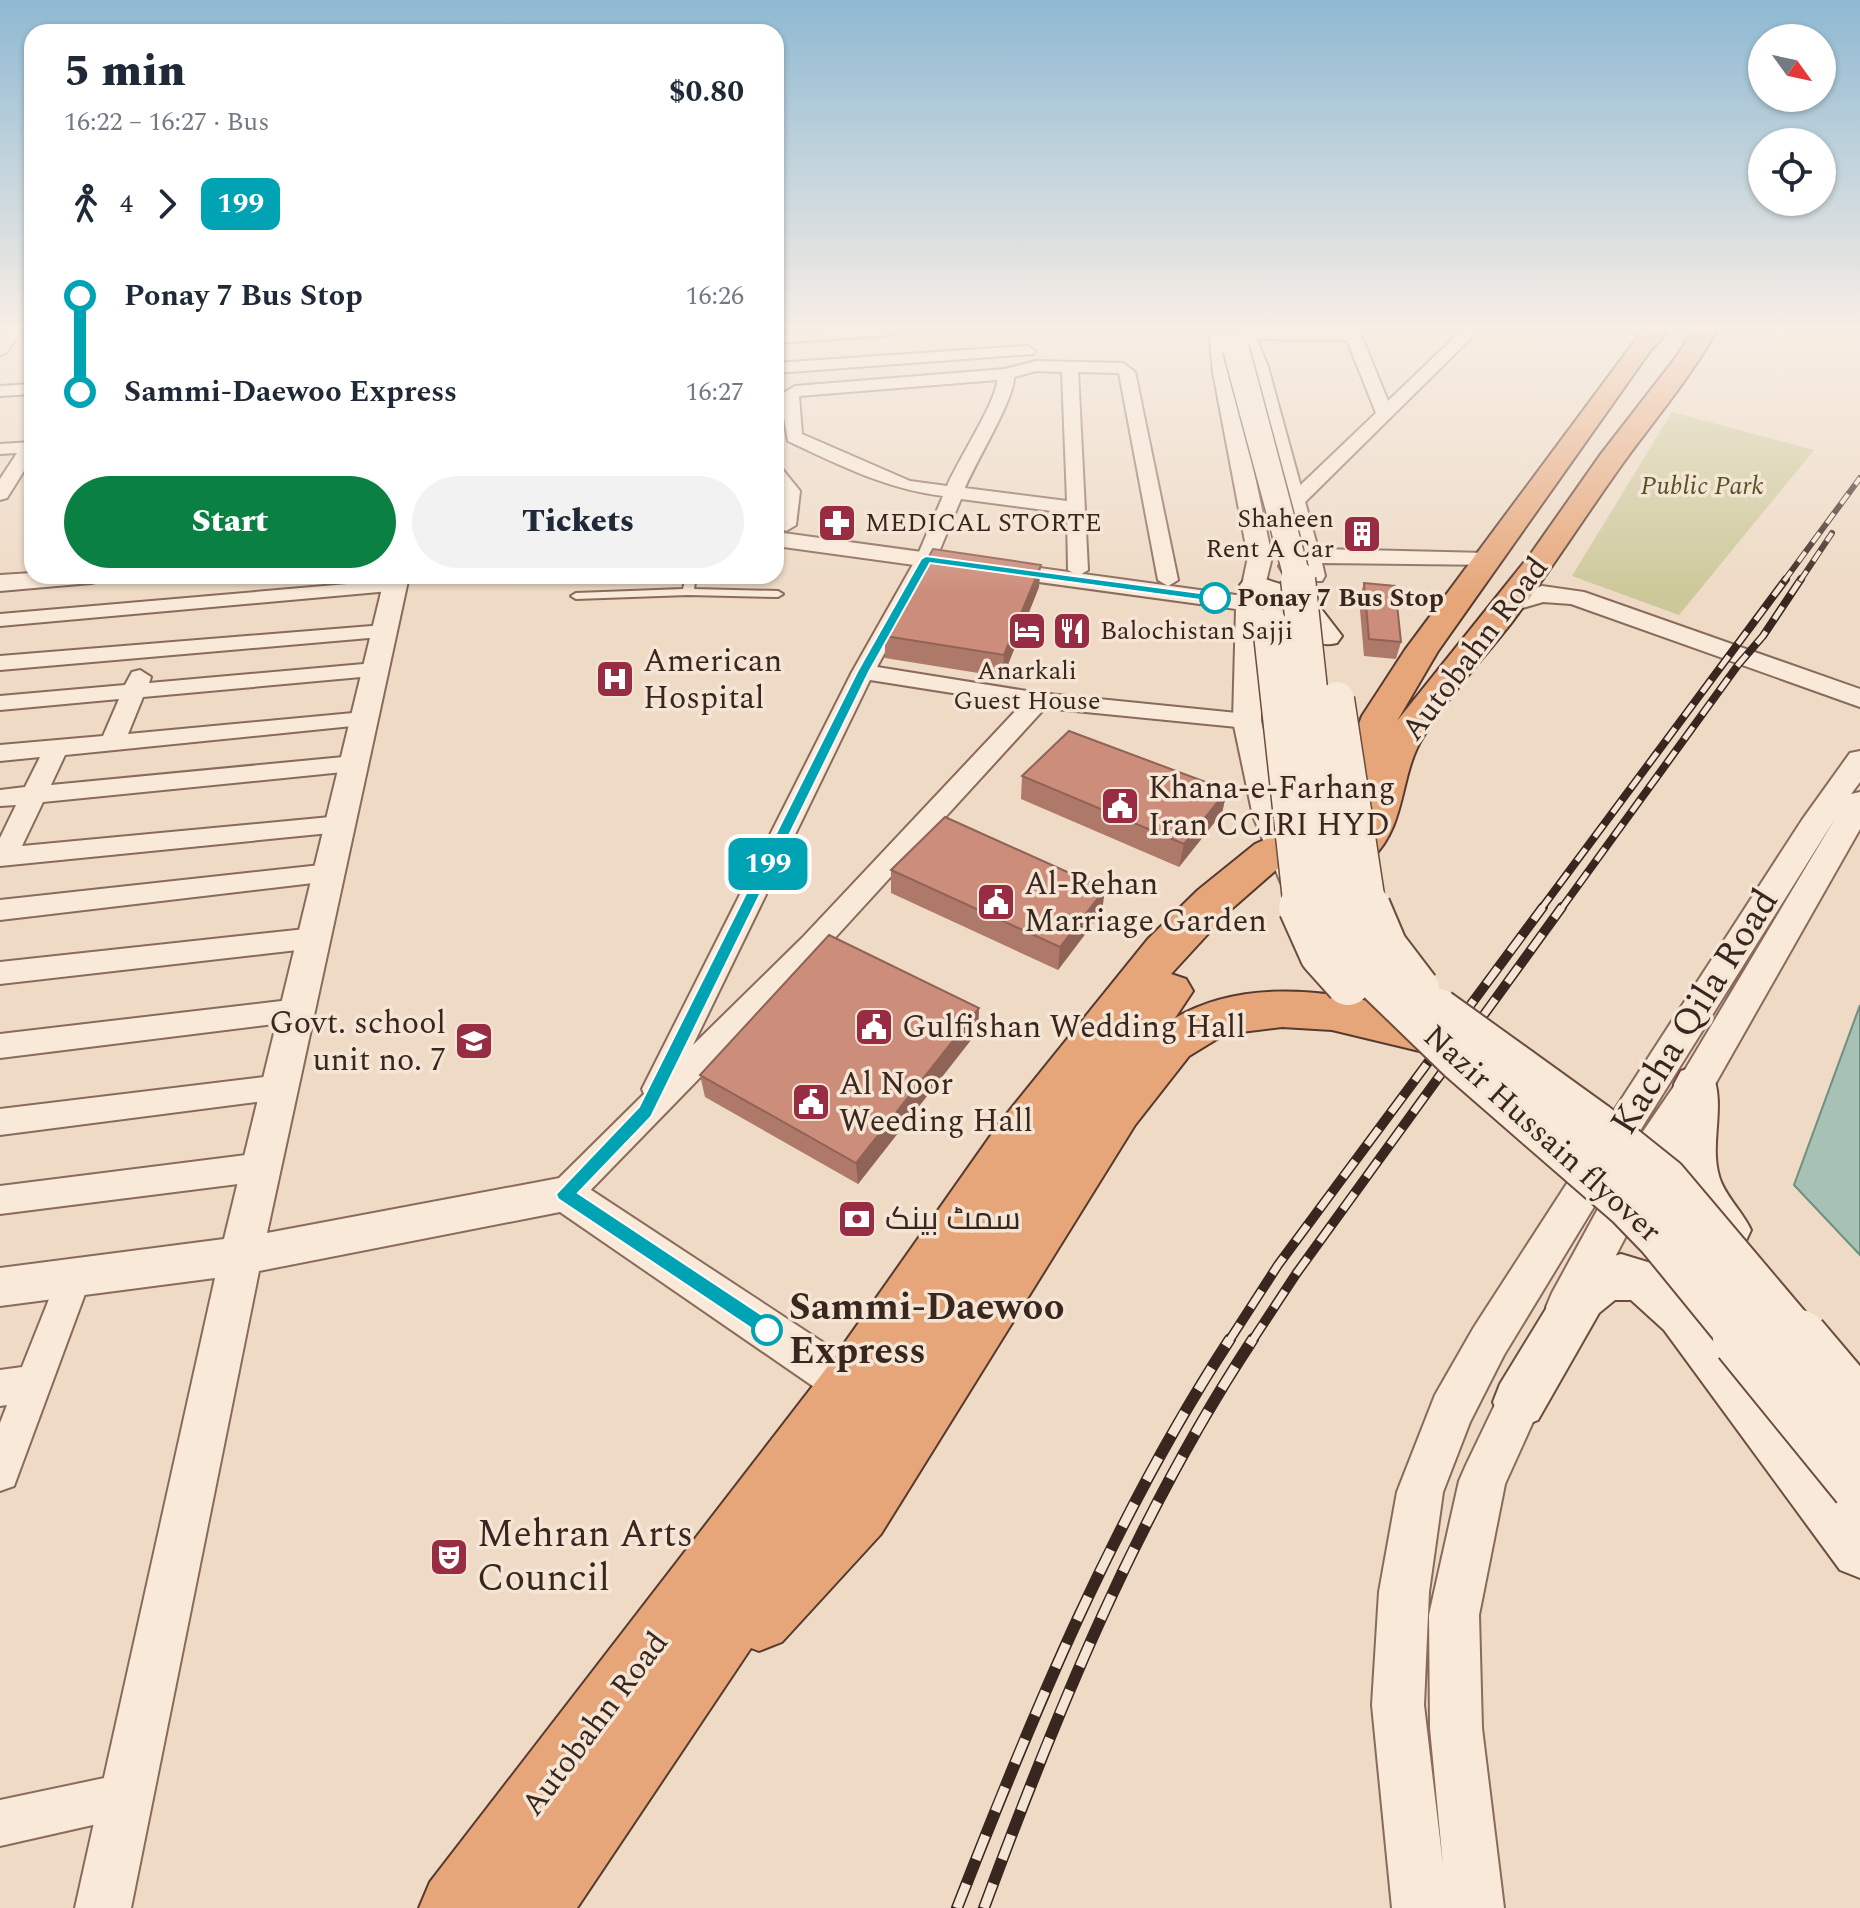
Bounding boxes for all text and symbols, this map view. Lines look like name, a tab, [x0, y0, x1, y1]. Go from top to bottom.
north arrow	[1748, 24, 1836, 112]
map controls	[1748, 24, 1836, 216]
text: 5 min	[64, 38, 186, 105]
text: $0.80	[669, 69, 744, 115]
text: 16:22 – 16:27 · Bus	[64, 102, 269, 142]
button: locate	[1748, 128, 1836, 216]
icon: walk	[64, 182, 108, 226]
icon: forward	[145, 182, 189, 226]
text: 199	[217, 182, 264, 225]
text: 4	[120, 184, 133, 224]
text: Ponay 7 Bus Stop	[124, 273, 363, 319]
text: 16:26	[685, 276, 744, 316]
text: Sammi-Daewoo Express	[124, 369, 457, 415]
text: 16:27	[685, 372, 744, 412]
park label: Public Park	[1640, 466, 1764, 506]
button: Start	[64, 476, 396, 568]
button: Tickets	[412, 476, 744, 568]
place label: Shaheen Rent A Car	[1205, 499, 1334, 569]
pharmacy icon: MEDICAL STORTE	[816, 502, 858, 544]
place label: MEDICAL STORTE	[865, 503, 1102, 543]
building icon: Shaheen Rent A Car	[1341, 513, 1383, 555]
street label: Autobahn Road	[1389, 546, 1561, 752]
place label: Ponay 7 Bus Stop	[1237, 578, 1444, 618]
marker: Ponay 7 Bus Stop	[1200, 583, 1230, 613]
hotel icon: Anarkali Guest House	[1006, 610, 1048, 652]
restaurant icon: Balochistan Sajji	[1051, 610, 1093, 652]
place label: Balochistan Sajji	[1100, 611, 1293, 651]
place label: American Hospital	[643, 637, 782, 723]
place label: Anarkali Guest House	[953, 651, 1101, 721]
hospital icon: American Hospital	[594, 658, 636, 700]
place label: Khana-e-Farhang Iran CCIRI HYD	[1148, 764, 1396, 850]
public building icon: Khana-e-Farhang Iran CCIRI HYD	[1099, 785, 1141, 827]
line badge: 199	[722, 838, 814, 890]
text: 199	[744, 842, 792, 885]
place label: Al-Rehan Marriage Garden	[1024, 860, 1267, 946]
street label: Kacha Qila Road	[1596, 878, 1794, 1146]
public building icon: Al-Rehan Marriage Garden	[975, 881, 1017, 923]
place label: Govt. school unit no. 7	[269, 999, 446, 1085]
place label: Gulfishan Wedding Hall	[902, 1003, 1246, 1052]
public building icon: Gulfishan Wedding Hall	[853, 1006, 895, 1048]
street label: Nazir Hussain flyover	[1412, 1013, 1672, 1255]
school or university icon: Govt. school unit no. 7	[453, 1020, 495, 1062]
place label: Al Noor Weeding Hall	[839, 1060, 1033, 1146]
public building icon: Al Noor Weeding Hall	[790, 1081, 832, 1123]
place label: سمٹ بینک	[885, 1195, 1021, 1244]
bank icon: سمٹ بینک	[836, 1198, 878, 1240]
place label: Sammi-Daewoo Express	[789, 1279, 1065, 1381]
marker: Sammi-Daewoo Express	[752, 1315, 782, 1345]
place label: Mehran Arts Council	[477, 1506, 693, 1608]
theatre icon: Mehran Arts Council	[428, 1536, 470, 1578]
street label: Autobahn Road	[509, 1621, 681, 1827]

